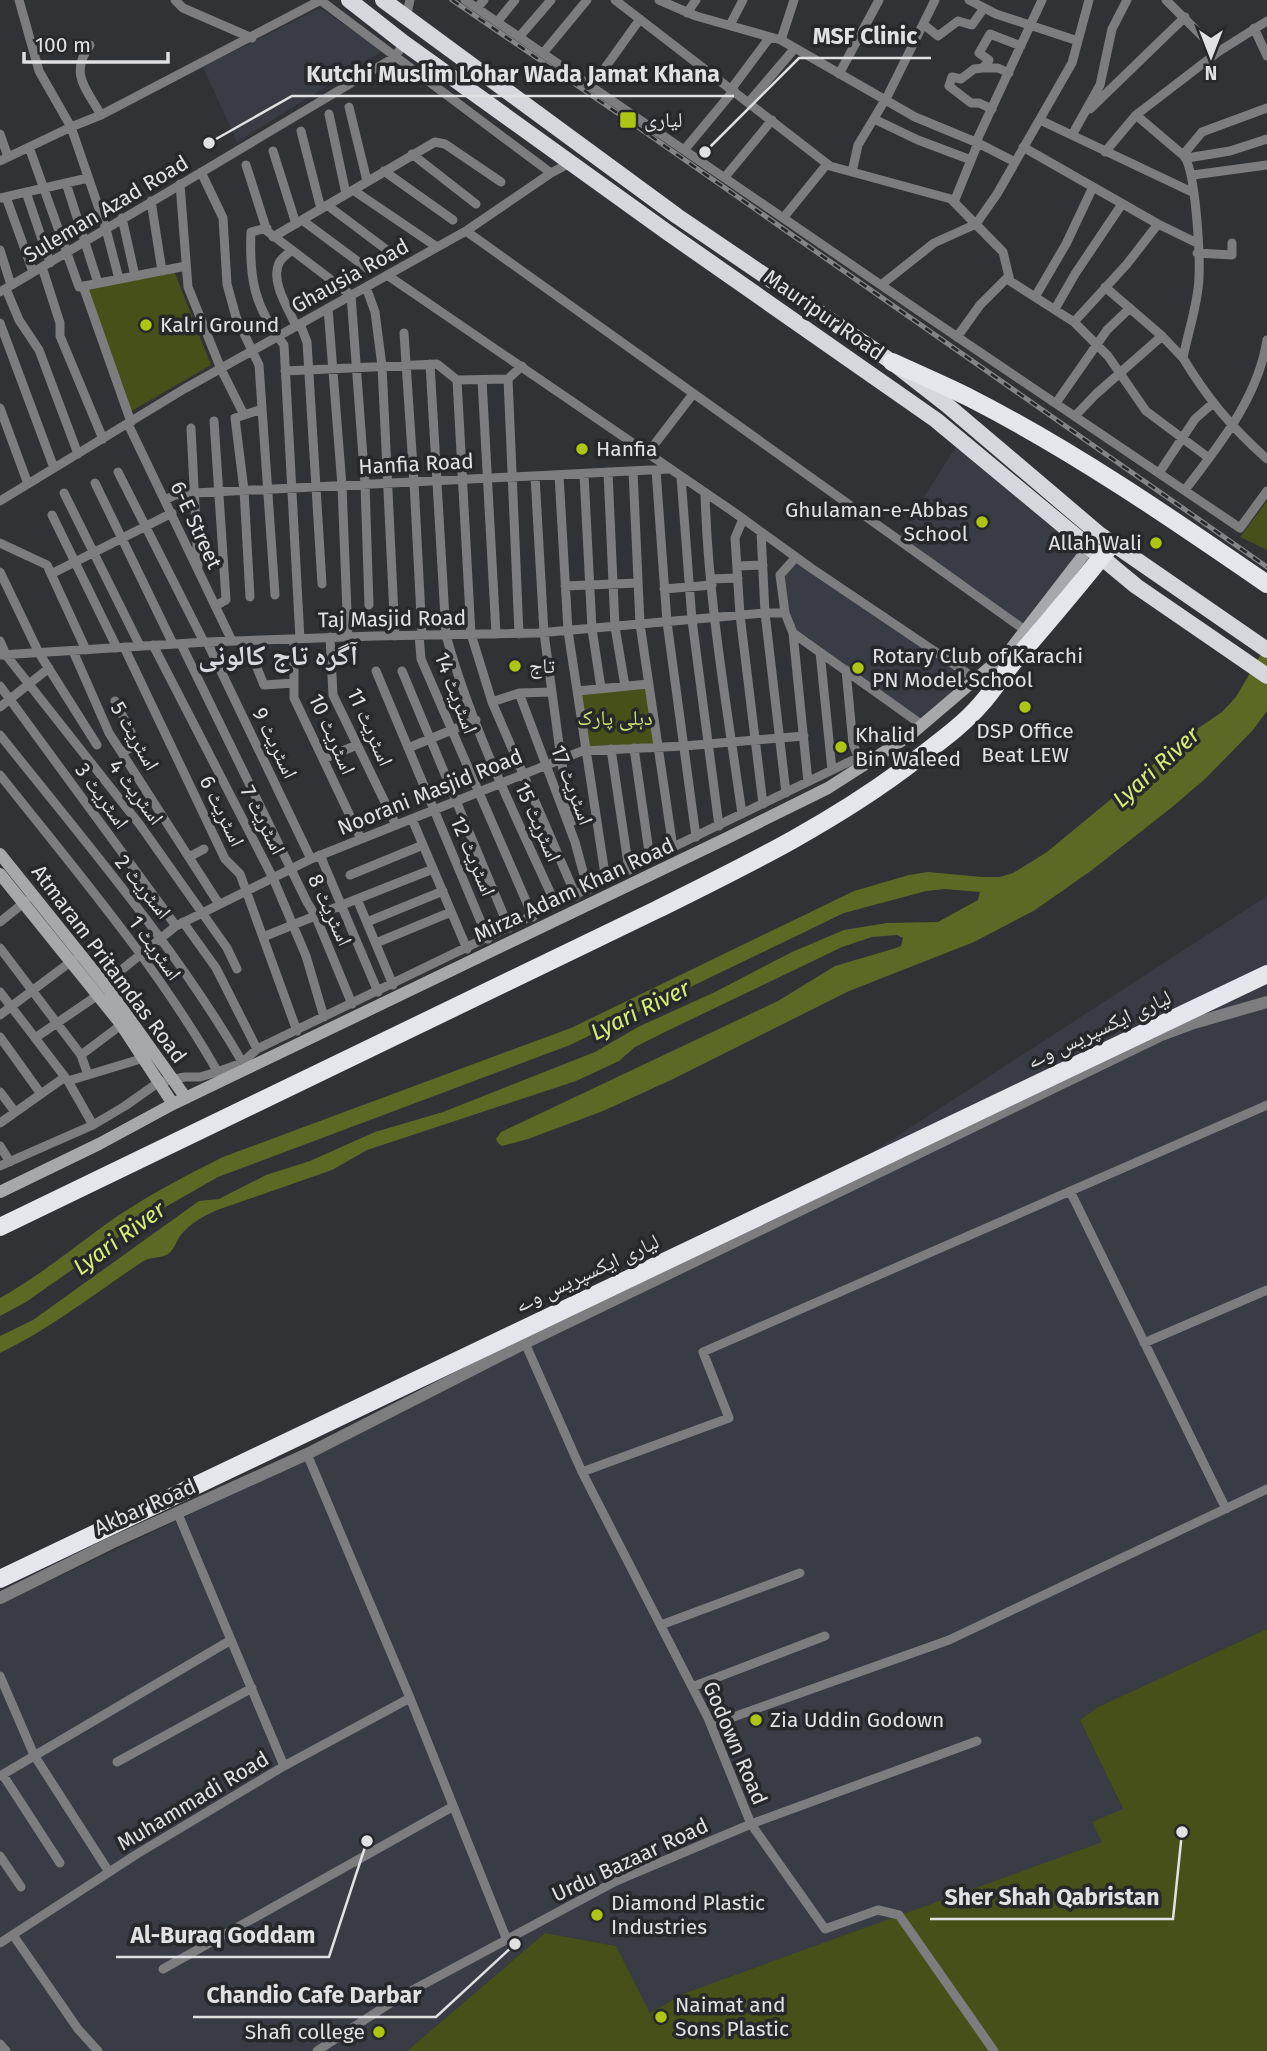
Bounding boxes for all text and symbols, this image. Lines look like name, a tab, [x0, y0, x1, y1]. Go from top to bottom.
callout: MSF Clinic	[799, 14, 931, 58]
scale bar	[24, 21, 168, 65]
north arrow	[1176, 21, 1246, 91]
text: MSF Clinic	[813, 22, 917, 50]
text: 100 m	[35, 32, 91, 58]
callout: Kutchi Muslim Lohar Wada Jamat Khana	[292, 52, 734, 96]
text: Kutchi Muslim Lohar Wada Jamat Khana	[306, 60, 720, 88]
text: N	[1205, 61, 1217, 84]
place label: لیاری	[644, 107, 682, 133]
marker: لیاری	[618, 110, 638, 130]
street label: Suleman Azad Road	[19, 150, 193, 268]
street label: Ghausia Road	[287, 233, 413, 319]
street label: Mauripur Road	[759, 264, 889, 366]
place label: Kalri Ground	[160, 312, 279, 338]
marker: Kalri Ground	[138, 317, 154, 333]
place label: Hanfia	[596, 436, 658, 462]
marker: Hanfia	[574, 441, 590, 457]
street label: Hanfia Road	[358, 448, 474, 480]
street label: 6-E Street	[164, 477, 228, 573]
place label: Ghulaman-e-Abbas School	[785, 497, 968, 547]
marker: Ghulaman-e-Abbas School	[974, 514, 990, 530]
place label: Allah Wali	[1048, 530, 1142, 556]
marker: Allah Wali	[1148, 535, 1164, 551]
street label: Taj Masjid Road	[318, 605, 466, 633]
district label: آگرہ تاج کالونی	[198, 639, 358, 673]
place label: Rotary Club of Karachi PN Model School	[872, 643, 1083, 693]
street label: اسٹریٹ 14	[429, 649, 483, 737]
place label: تاج	[529, 653, 555, 679]
marker: تاج	[507, 658, 523, 674]
marker: Rotary Club of Karachi PN Model School	[850, 660, 866, 676]
street label: اسٹریٹ 11	[341, 684, 399, 770]
street label: اسٹریٹ 10	[303, 690, 361, 778]
street label: اسٹریٹ 5	[105, 697, 165, 775]
marker: DSP Office Beat LEW	[1017, 699, 1033, 715]
street label: اسٹریٹ 9	[247, 703, 303, 783]
park label: دہلی پارک	[577, 705, 653, 731]
place label: DSP Office Beat LEW	[976, 718, 1074, 768]
water label: Lyari River	[1107, 720, 1206, 813]
place label: Khalid Bin Waleed	[855, 722, 961, 772]
marker: Khalid Bin Waleed	[833, 739, 849, 755]
street label: اسٹریٹ 17	[545, 741, 599, 829]
street label: Noorani Masjid Road	[334, 743, 526, 841]
street label: اسٹریٹ 4	[103, 754, 169, 830]
street label: اسٹریٹ 3	[69, 758, 135, 834]
street label: اسٹریٹ 6	[194, 771, 250, 851]
street label: اسٹریٹ 15	[509, 778, 567, 866]
street label: اسٹریٹ 7	[235, 781, 291, 859]
street label: اسٹریٹ 12	[445, 812, 501, 900]
street label: Mirza Adam Khan Road	[470, 832, 678, 948]
street label: اسٹریٹ 2	[109, 850, 177, 924]
street label: Atmaram Pritamdas Road	[26, 860, 192, 1068]
street label: اسٹریٹ 8	[302, 870, 358, 950]
street label: اسٹریٹ 1	[123, 910, 187, 986]
water label: Lyari River	[586, 973, 695, 1046]
street label: لیاری ایکسپریس وے	[1023, 984, 1175, 1074]
water label: Lyari River	[67, 1195, 172, 1281]
street label: لیاری ایکسپریس وے	[511, 1228, 663, 1318]
street label: Akbar Road	[90, 1473, 200, 1541]
street label: Godown Road	[697, 1677, 773, 1809]
place label: Zia Uddin Godown	[770, 1707, 944, 1733]
marker: Zia Uddin Godown	[748, 1712, 764, 1728]
street label: Muhammadi Road	[113, 1746, 273, 1856]
street label: Urdu Bazaar Road	[548, 1812, 712, 1908]
callout: Sher Shah Qabristan	[930, 1875, 1173, 1919]
text: Sher Shah Qabristan	[945, 1883, 1159, 1911]
place label: Diamond Plastic Industries	[611, 1890, 765, 1940]
marker: Diamond Plastic Industries	[589, 1907, 605, 1923]
callout: Al-Buraq Goddam	[116, 1913, 329, 1957]
text: Al-Buraq Goddam	[129, 1921, 316, 1949]
callout: Chandio Cafe Darbar	[193, 1973, 436, 2017]
text: Chandio Cafe Darbar	[207, 1981, 422, 2009]
place label: Naimat and Sons Plastic	[675, 1992, 789, 2042]
marker: Naimat and Sons Plastic	[653, 2009, 669, 2025]
place label: Shafi college	[245, 2019, 365, 2045]
marker: Shafi college	[371, 2024, 387, 2040]

